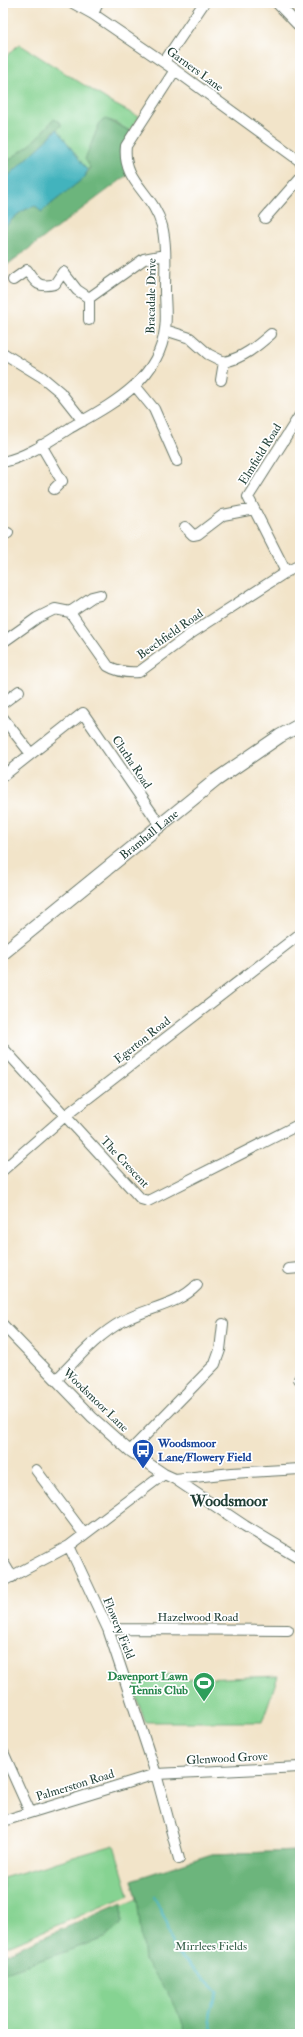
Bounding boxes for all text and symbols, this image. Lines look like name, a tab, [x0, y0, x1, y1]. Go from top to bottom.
street label: Garners Lane	[163, 44, 226, 95]
street label: Bracadale Drive	[143, 258, 160, 334]
street label: Elmfield Road	[236, 421, 285, 488]
street label: Beechfield Road	[134, 606, 206, 663]
street label: Clutha Road	[108, 733, 155, 792]
street label: Bramhall Lane	[117, 807, 182, 863]
street label: Egerton Road	[111, 1014, 174, 1067]
street label: The Crescent	[97, 1134, 152, 1191]
street label: Woodsmoor Lane	[59, 1365, 132, 1435]
place label: Woodsmoor Lane/Flowery Field	[157, 1436, 251, 1465]
bus stop icon: Woodsmoor Lane/Flowery Field	[130, 1437, 156, 1470]
district label: Woodsmoor	[189, 1491, 269, 1511]
street label: Flowery Field	[99, 1595, 138, 1661]
street label: Hazelwood Road	[158, 1610, 239, 1625]
place label: Davenport Lawn Tennis Club	[107, 1669, 189, 1698]
sports icon: Davenport Lawn Tennis Club	[191, 1670, 217, 1703]
street label: Glenwood Grove	[186, 1749, 268, 1768]
street label: Palmerston Road	[34, 1766, 116, 1804]
park label: Mirrlees Fields	[175, 1939, 247, 1954]

